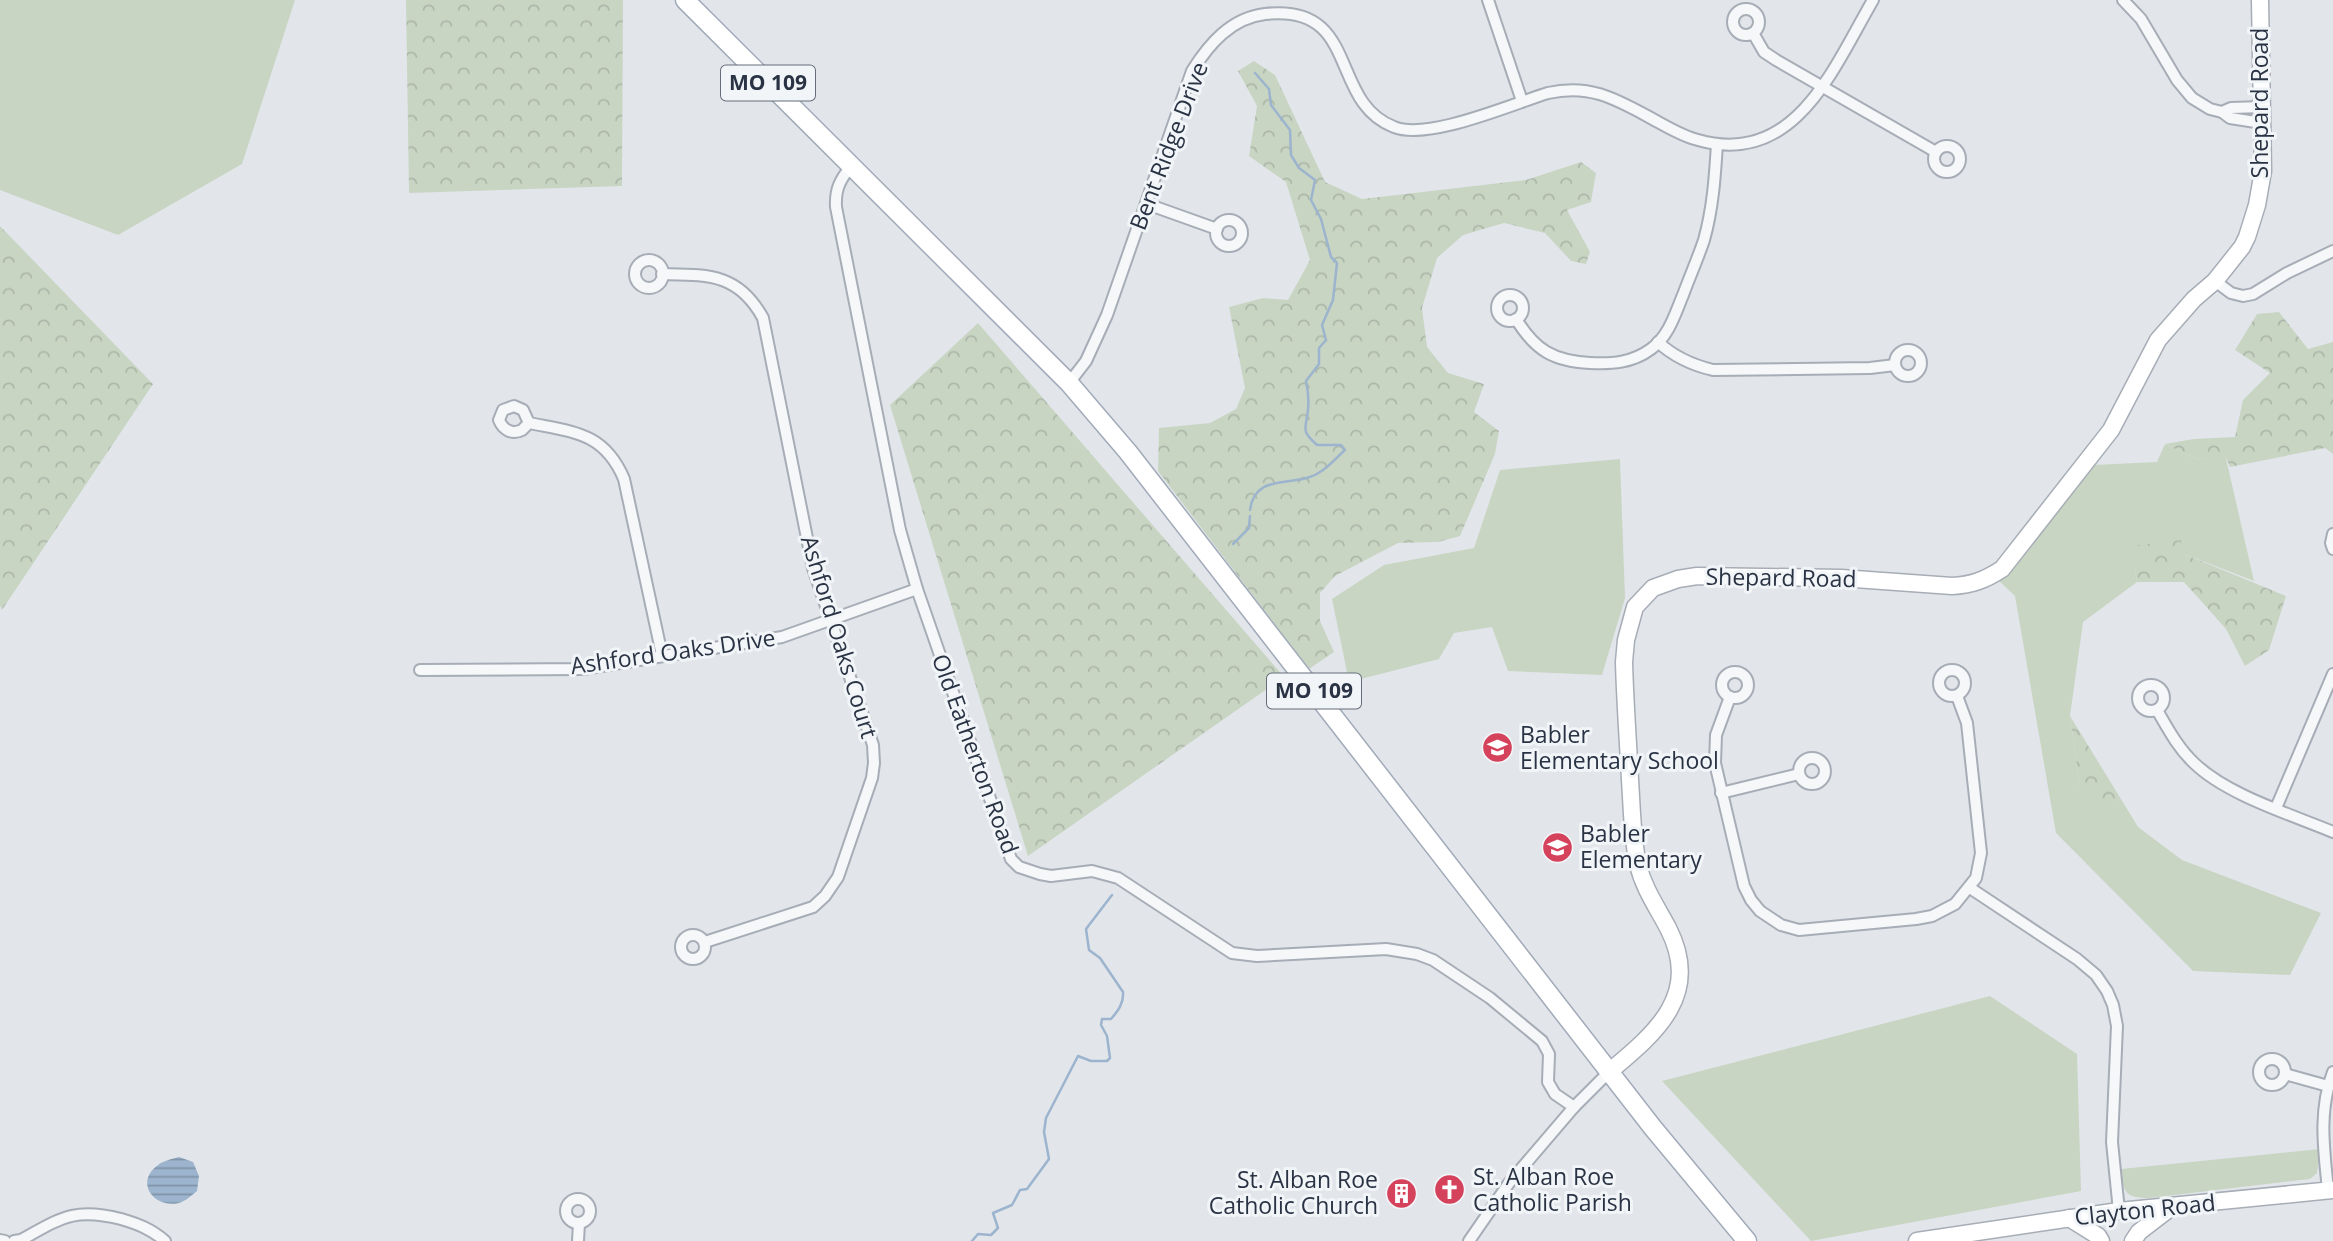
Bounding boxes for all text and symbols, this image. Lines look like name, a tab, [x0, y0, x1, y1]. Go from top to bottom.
street label: Shepard Road	[2243, 28, 2275, 178]
street label: Bent Ridge Drive	[1121, 57, 1215, 234]
road number: MO 109	[721, 66, 815, 100]
street label: Ashford Oaks Court	[794, 531, 886, 742]
street label: Shepard Road	[1705, 560, 1857, 594]
street label: Ashford Oaks Drive	[568, 621, 777, 681]
street label: Old Eatherton Road	[925, 649, 1027, 858]
road number: MO 109	[1267, 674, 1361, 708]
place label: Babler Elementary School	[1520, 718, 1719, 776]
school or university icon: Babler Elementary School	[1480, 731, 1514, 765]
place label: Babler Elementary	[1580, 817, 1702, 875]
school or university icon: Babler Elementary	[1540, 830, 1574, 864]
place label: St. Alban Roe Catholic Parish	[1473, 1160, 1632, 1218]
place label: St. Alban Roe Catholic Church	[1209, 1163, 1378, 1221]
church icon: St. Alban Roe Catholic Parish	[1433, 1173, 1467, 1207]
building icon: St. Alban Roe Catholic Church	[1384, 1176, 1418, 1210]
street label: Clayton Road	[2073, 1186, 2217, 1232]

